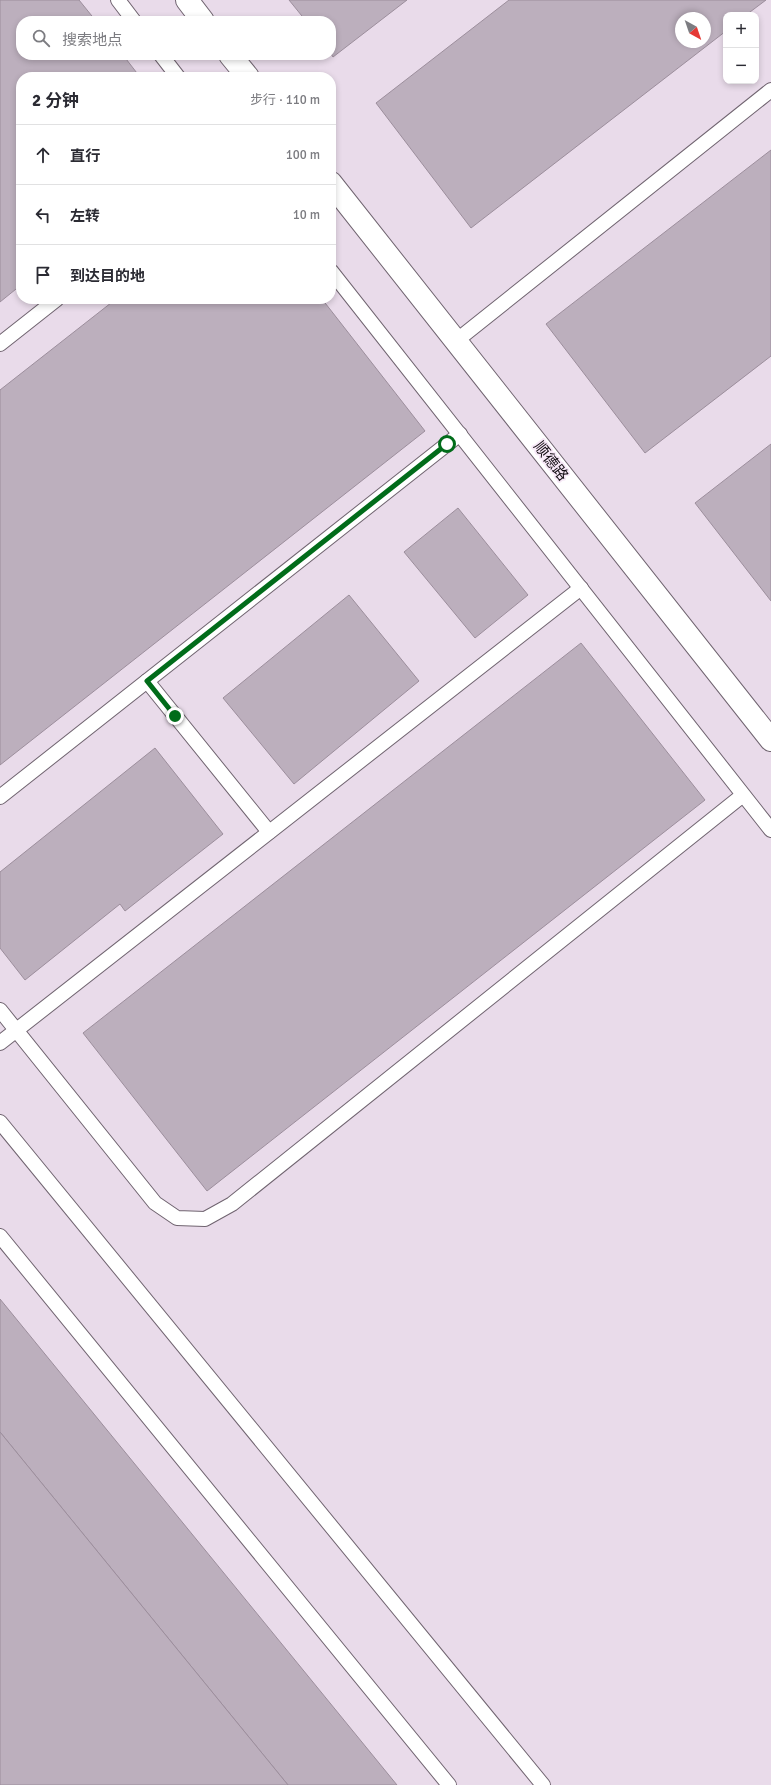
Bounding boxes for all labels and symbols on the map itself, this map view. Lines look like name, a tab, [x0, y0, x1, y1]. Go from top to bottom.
north arrow	[675, 12, 711, 48]
route start	[438, 435, 456, 453]
street label: 顺德路	[530, 438, 572, 484]
route end	[166, 707, 184, 725]

